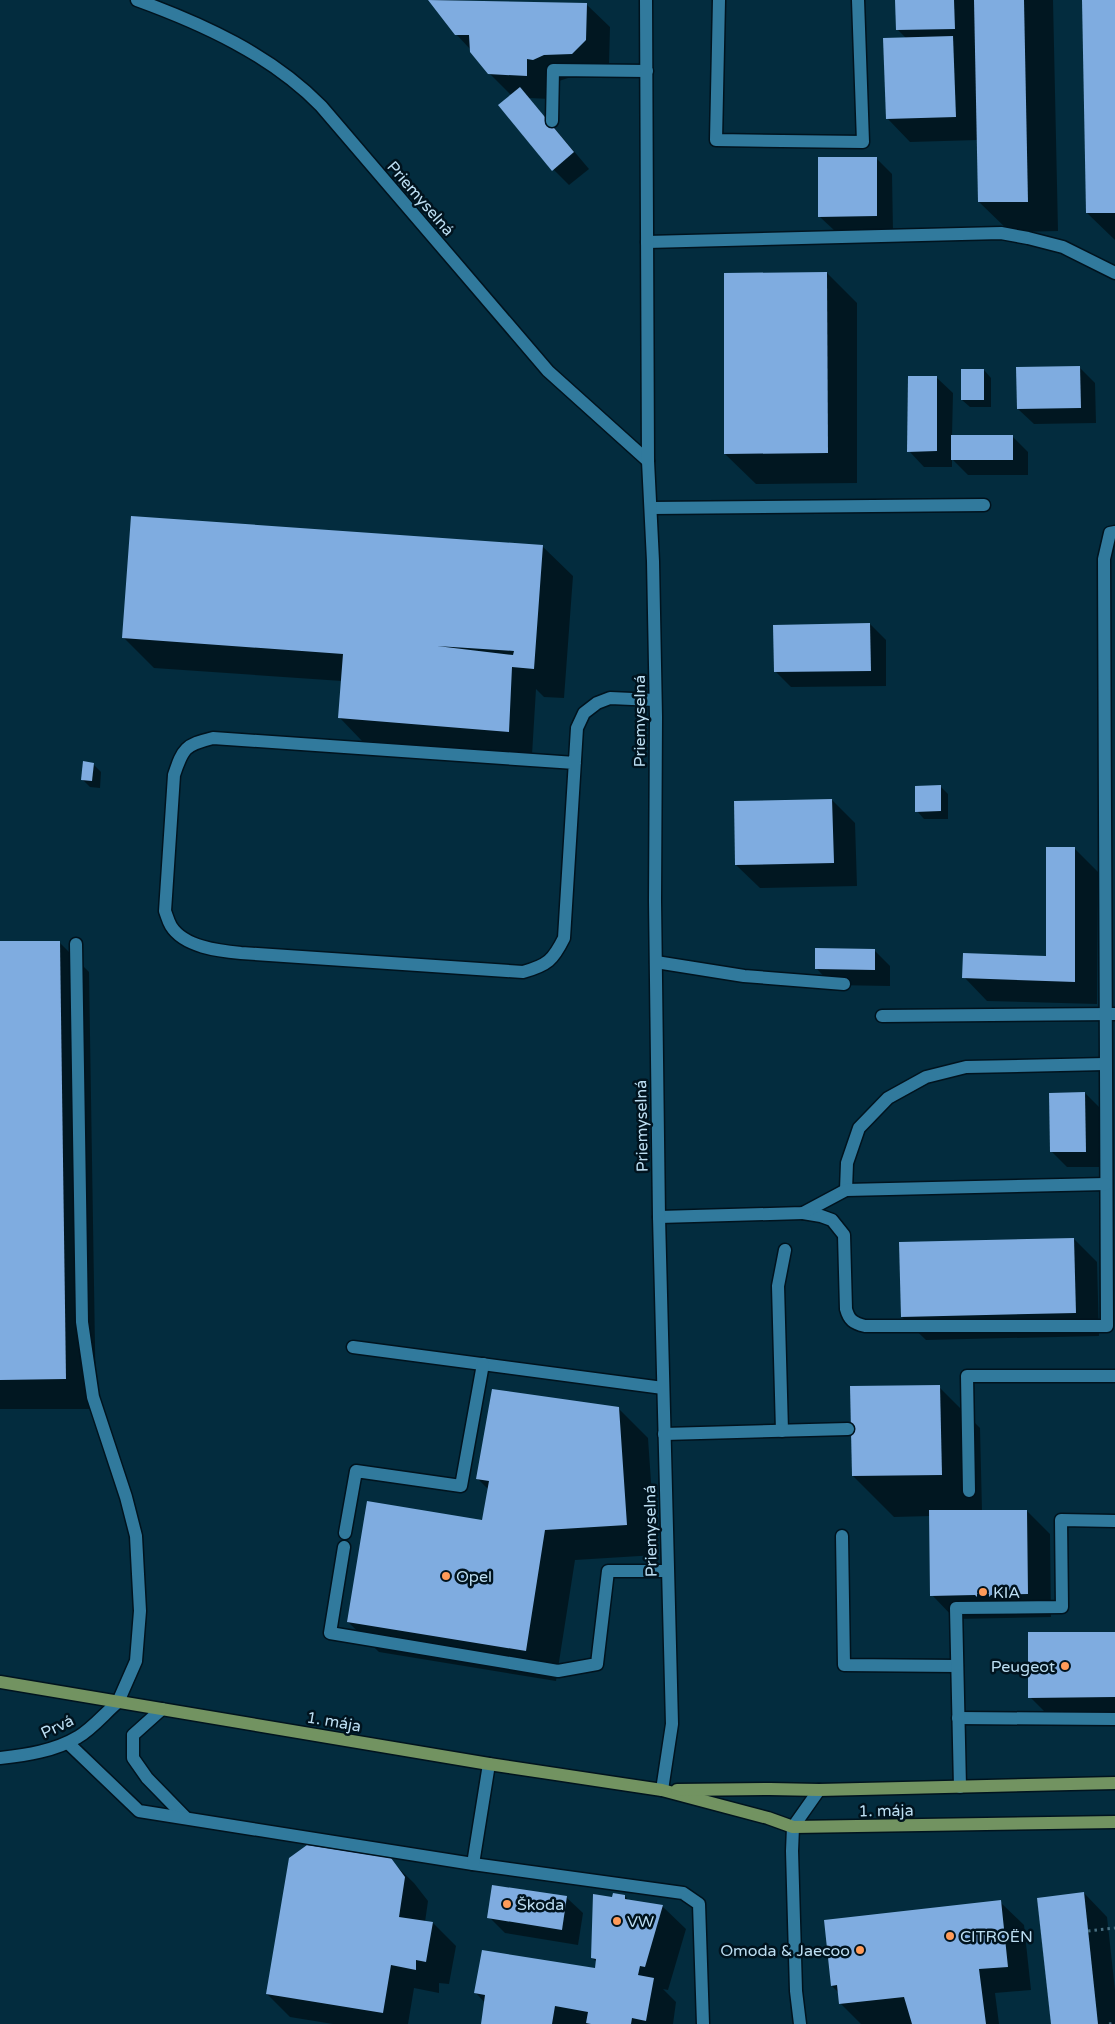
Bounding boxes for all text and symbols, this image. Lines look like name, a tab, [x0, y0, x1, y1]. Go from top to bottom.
street label: Priemyselná	[382, 157, 458, 240]
street label: Priemyselná	[630, 675, 650, 767]
street label: Priemyselná	[631, 1080, 653, 1172]
street label: Priemyselná	[640, 1485, 662, 1577]
place label: Opel	[456, 1567, 492, 1587]
marker: Opel	[440, 1570, 452, 1582]
place label: KIA	[993, 1583, 1020, 1603]
marker: KIA	[977, 1586, 989, 1598]
place label: Peugeot	[991, 1657, 1055, 1677]
marker: Peugeot	[1059, 1660, 1071, 1672]
street label: 1. mája	[305, 1707, 363, 1737]
street label: Prvá	[38, 1711, 77, 1743]
street label: 1. mája	[858, 1801, 914, 1821]
place label: Škoda	[517, 1895, 564, 1915]
marker: Škoda	[501, 1898, 513, 1910]
place label: VW	[627, 1912, 654, 1932]
marker: VW	[611, 1915, 623, 1927]
place label: CITROËN	[960, 1927, 1033, 1947]
marker: CITROËN	[944, 1930, 956, 1942]
place label: Omoda & Jaecoo	[720, 1941, 850, 1961]
marker: Omoda & Jaecoo	[854, 1944, 866, 1956]

